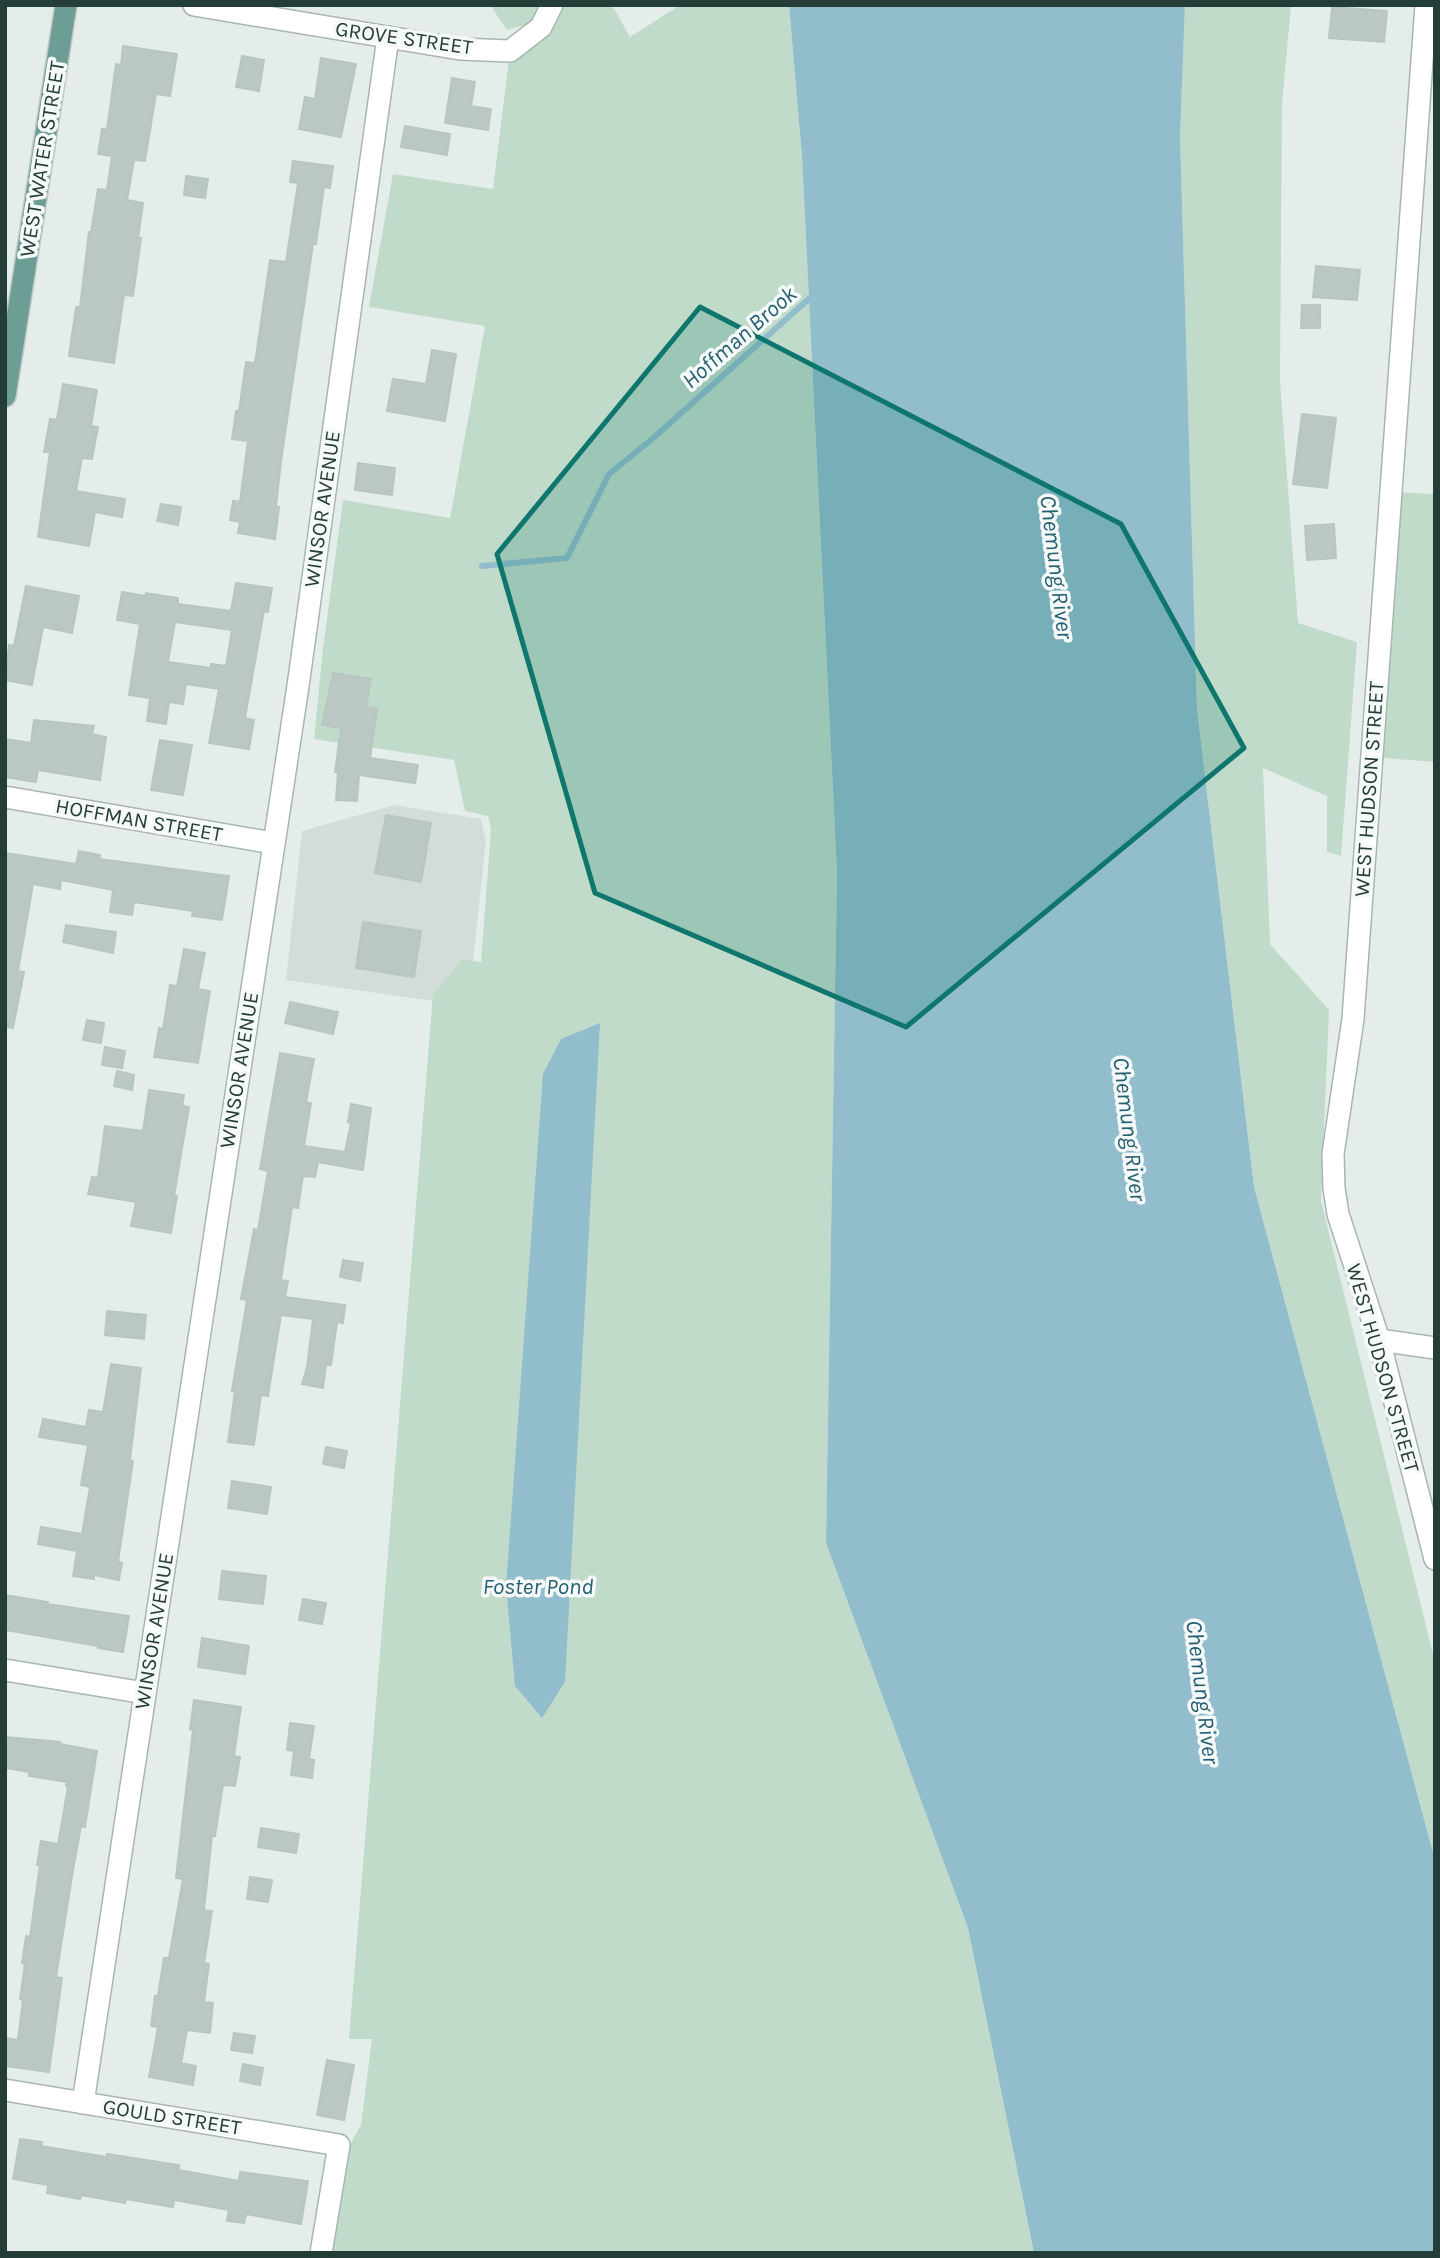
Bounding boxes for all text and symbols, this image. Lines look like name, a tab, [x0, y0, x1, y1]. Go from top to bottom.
street label: GROVE STREET	[334, 16, 475, 60]
street label: WEST WATER STREET	[15, 59, 69, 259]
water label: Hoffman Brook	[677, 280, 802, 394]
street label: WINSOR AVENUE	[299, 429, 345, 589]
water label: Chemung River	[1034, 494, 1079, 642]
street label: WEST HUDSON STREET	[1349, 680, 1389, 898]
street label: HOFFMAN STREET	[54, 794, 225, 847]
street label: WINSOR AVENUE	[215, 990, 263, 1150]
water label: Chemung River	[1107, 1056, 1152, 1204]
street label: WEST HUDSON STREET	[1342, 1261, 1424, 1476]
street label: WINSOR AVENUE	[130, 1551, 178, 1711]
water label: Foster Pond	[482, 1573, 594, 1600]
water label: Chemung River	[1180, 1619, 1225, 1767]
street label: GOULD STREET	[101, 2094, 243, 2140]

